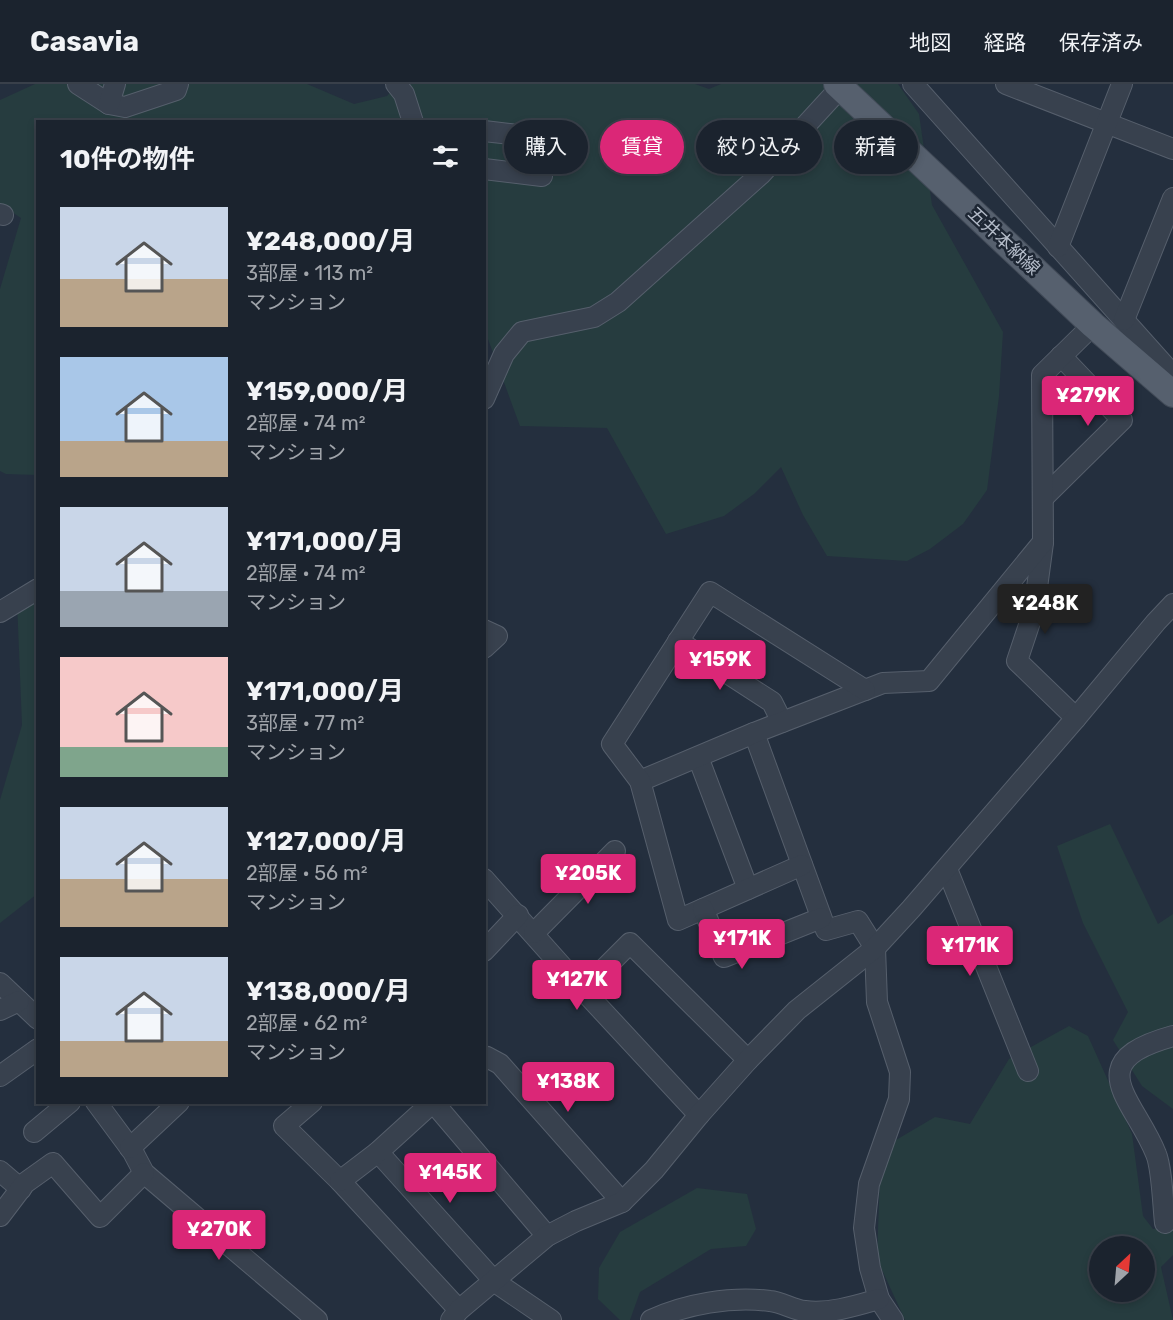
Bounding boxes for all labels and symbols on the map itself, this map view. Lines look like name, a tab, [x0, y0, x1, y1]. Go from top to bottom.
street label: 五井本納線	[964, 202, 1044, 280]
pin: ¥279K	[1046, 376, 1130, 427]
pin: ¥248K	[1003, 584, 1087, 635]
pin: ¥159K	[678, 640, 762, 691]
pin: ¥205K	[546, 854, 630, 905]
pin: ¥171K	[700, 919, 784, 970]
pin: ¥171K	[928, 926, 1012, 977]
pin: ¥127K	[535, 960, 619, 1011]
pin: ¥138K	[526, 1062, 610, 1113]
pin: ¥145K	[408, 1153, 492, 1204]
pin: ¥270K	[177, 1210, 261, 1261]
north arrow	[1089, 1236, 1155, 1302]

